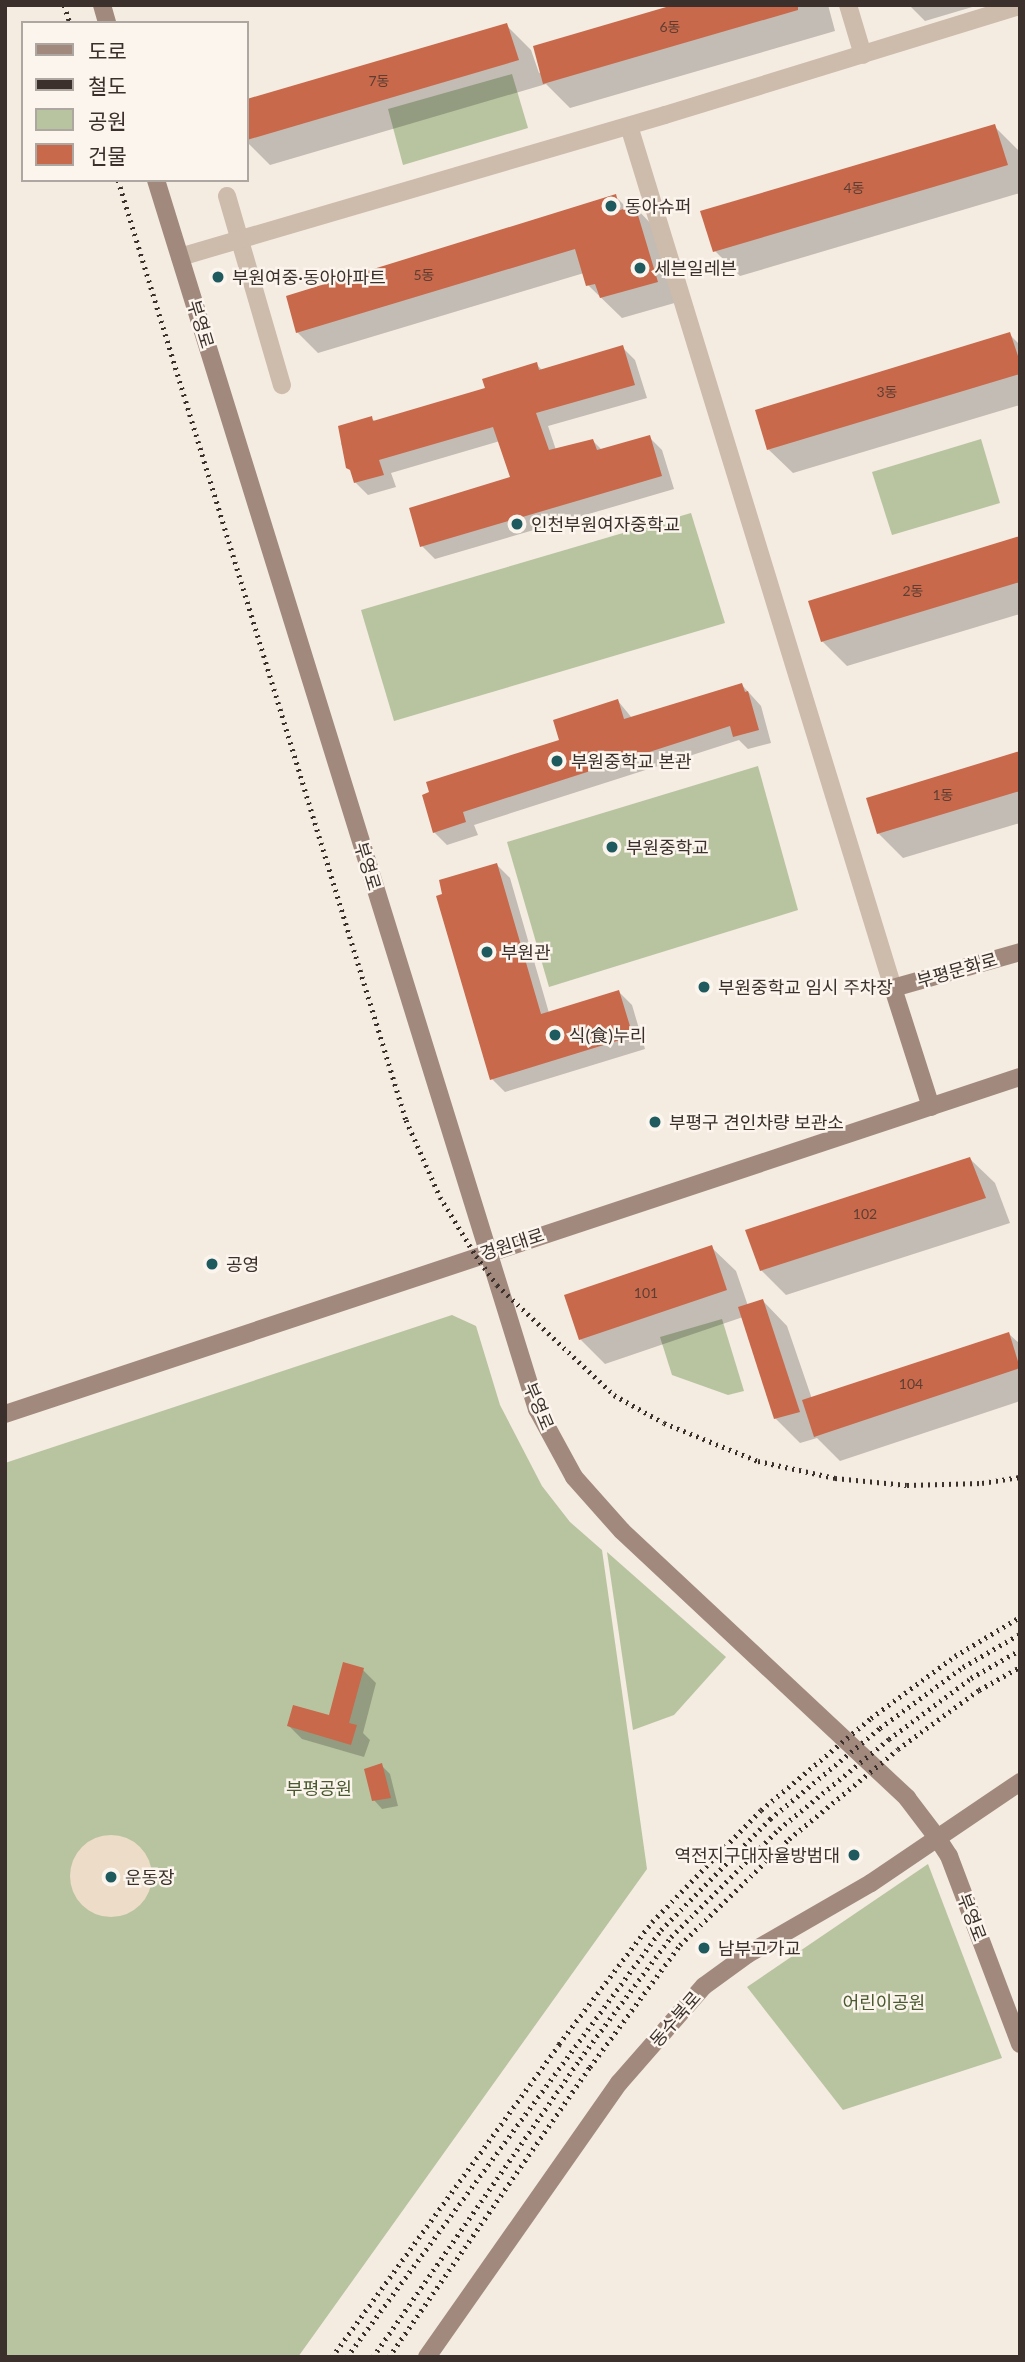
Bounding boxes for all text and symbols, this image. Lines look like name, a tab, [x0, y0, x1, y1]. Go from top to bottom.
house number: 6동	[660, 19, 680, 35]
legend	[21, 21, 248, 182]
text: 도로	[88, 38, 127, 63]
text: 철도	[88, 73, 127, 98]
house number: 7동	[369, 73, 389, 89]
text: 공원	[88, 108, 127, 133]
text: 건물	[88, 143, 127, 168]
house number: 4동	[844, 180, 864, 196]
place label: 동아슈퍼	[625, 195, 691, 217]
marker: 동아슈퍼	[603, 198, 619, 214]
place label: 세븐일레븐	[654, 257, 737, 279]
marker: 세븐일레븐	[632, 260, 648, 276]
place label: 부원여중·동아아파트	[232, 266, 386, 288]
house number: 5동	[414, 267, 434, 283]
marker: 부원여중·동아아파트	[210, 269, 226, 285]
street label: 부영로	[183, 297, 219, 351]
house number: 3동	[877, 384, 897, 400]
place label: 인천부원여자중학교	[531, 513, 680, 535]
marker: 인천부원여자중학교	[509, 516, 525, 532]
house number: 2동	[903, 583, 923, 599]
place label: 부원중학교 본관	[571, 750, 692, 772]
marker: 부원중학교 본관	[549, 753, 565, 769]
house number: 1동	[933, 787, 953, 803]
place label: 부원중학교	[626, 836, 709, 858]
street label: 부영로	[350, 839, 386, 893]
marker: 부원중학교	[604, 839, 620, 855]
place label: 부원관	[501, 941, 551, 963]
marker: 부원관	[479, 944, 495, 960]
street label: 부평문화로	[914, 948, 1000, 992]
place label: 부원중학교 임시 주차장	[718, 976, 893, 998]
marker: 부원중학교 임시 주차장	[696, 979, 712, 995]
place label: 식(食)누리	[569, 1024, 646, 1046]
marker: 식(食)누리	[547, 1027, 563, 1043]
place label: 부평구 견인차량 보관소	[669, 1111, 844, 1133]
marker: 부평구 견인차량 보관소	[647, 1114, 663, 1130]
house number: 102	[853, 1206, 877, 1222]
street label: 경원대로	[477, 1223, 547, 1265]
place label: 공영	[226, 1253, 259, 1275]
marker: 공영	[204, 1256, 220, 1272]
house number: 101	[634, 1285, 658, 1301]
house number: 104	[899, 1376, 923, 1392]
street label: 부영로	[519, 1379, 559, 1433]
park label: 부평공원	[286, 1777, 352, 1799]
place label: 역전지구대자율방범대	[674, 1844, 840, 1866]
marker: 역전지구대자율방범대	[846, 1847, 862, 1863]
place label: 운동장	[125, 1866, 175, 1888]
marker: 운동장	[103, 1869, 119, 1885]
street label: 부영로	[953, 1890, 991, 1944]
place label: 남부고가교	[718, 1937, 801, 1959]
marker: 남부고가교	[696, 1940, 712, 1956]
street label: 동수북로	[645, 1987, 705, 2051]
park label: 어린이공원	[843, 1991, 925, 2013]

